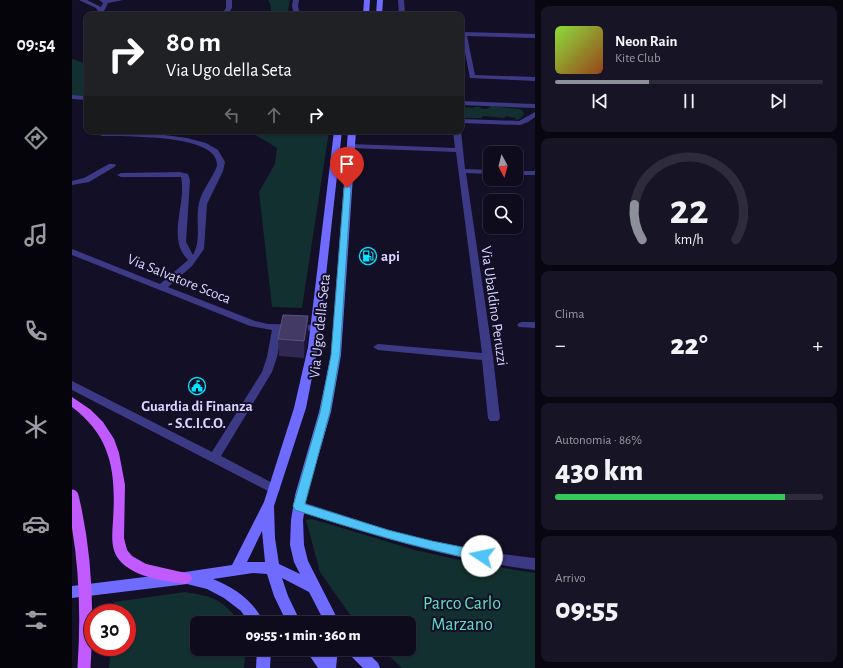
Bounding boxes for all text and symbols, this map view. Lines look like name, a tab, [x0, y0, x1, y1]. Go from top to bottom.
icon: right	[100, 28, 152, 80]
text: 80 m	[166, 29, 221, 57]
text: Neon Rain	[615, 34, 677, 49]
text: 09:54	[16, 36, 56, 54]
text: Kite Club	[615, 52, 661, 65]
text: Via Ugo della Seta	[166, 62, 292, 80]
icon: previous	[589, 90, 611, 112]
icon: pause	[678, 90, 700, 112]
icon: next	[767, 90, 789, 112]
icon: left	[221, 104, 243, 126]
icon: ahead	[263, 104, 285, 126]
icon: right	[305, 104, 327, 126]
icon: directions	[22, 124, 50, 152]
north arrow	[483, 146, 523, 186]
map controls	[483, 146, 523, 234]
pin	[330, 147, 364, 188]
icon: arrive	[336, 153, 358, 175]
text: 22	[669, 189, 709, 230]
button: search	[483, 194, 523, 234]
icon: music	[22, 221, 50, 249]
text: km/h	[674, 232, 704, 246]
street label: Via Ubaldino Peruzzi	[478, 245, 510, 367]
fuel station icon: api	[358, 246, 378, 266]
place label: api	[381, 249, 400, 264]
street label: Via Salvatore Scoca	[125, 251, 233, 307]
street label: Via Ugo della Seta	[307, 273, 333, 379]
text: Clima	[555, 308, 585, 321]
icon: phone	[22, 317, 50, 345]
text: 22°	[670, 330, 708, 360]
text: −	[555, 334, 566, 356]
text: +	[812, 334, 823, 356]
public building icon: Guardia di Finanza - S.C.I.C.O.	[187, 376, 207, 396]
place label: Guardia di Finanza - S.C.I.C.O.	[141, 399, 253, 431]
icon: climate	[22, 413, 50, 441]
text: Autonomia · 86%	[555, 434, 642, 447]
text: 430 km	[555, 456, 643, 486]
icon: car	[22, 510, 50, 538]
position arrow	[461, 535, 503, 577]
text: Arrivo	[555, 572, 586, 585]
text: 09:55	[555, 594, 618, 624]
park label: Parco Carlo Marzano	[423, 595, 501, 634]
speed limit sign: 30	[84, 604, 136, 656]
icon: filters	[22, 606, 50, 634]
text: 09:55 · 1 min · 360 m	[245, 628, 361, 643]

